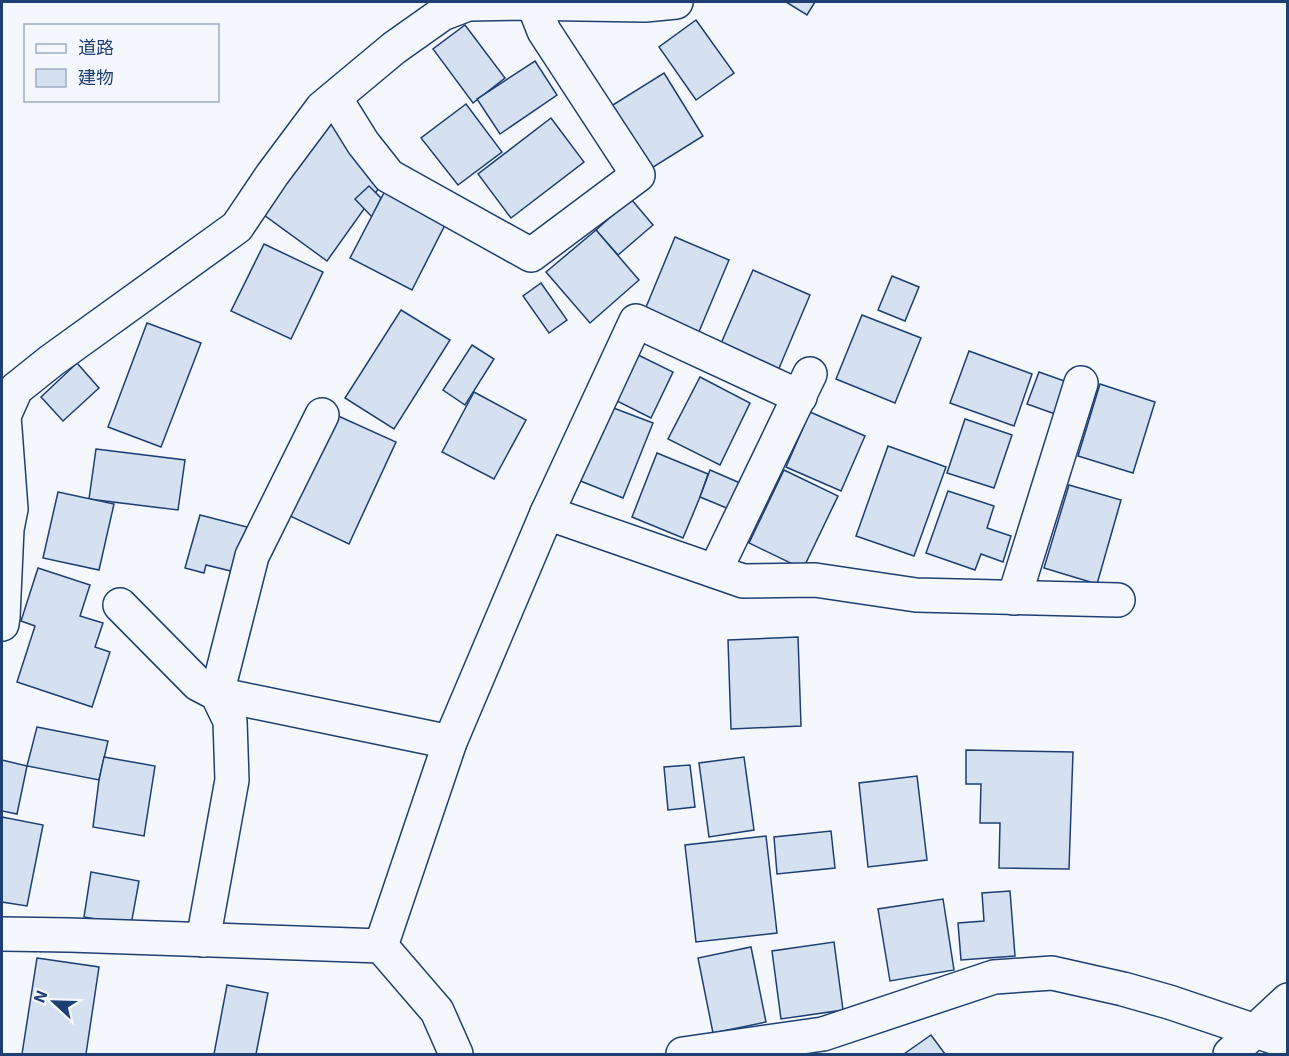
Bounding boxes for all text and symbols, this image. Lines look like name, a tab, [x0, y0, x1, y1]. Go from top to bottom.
legend	[24, 24, 219, 102]
text: 道路	[78, 36, 114, 58]
text: 建物	[78, 66, 114, 88]
north arrow	[24, 972, 84, 1032]
text: N	[29, 987, 51, 1005]

